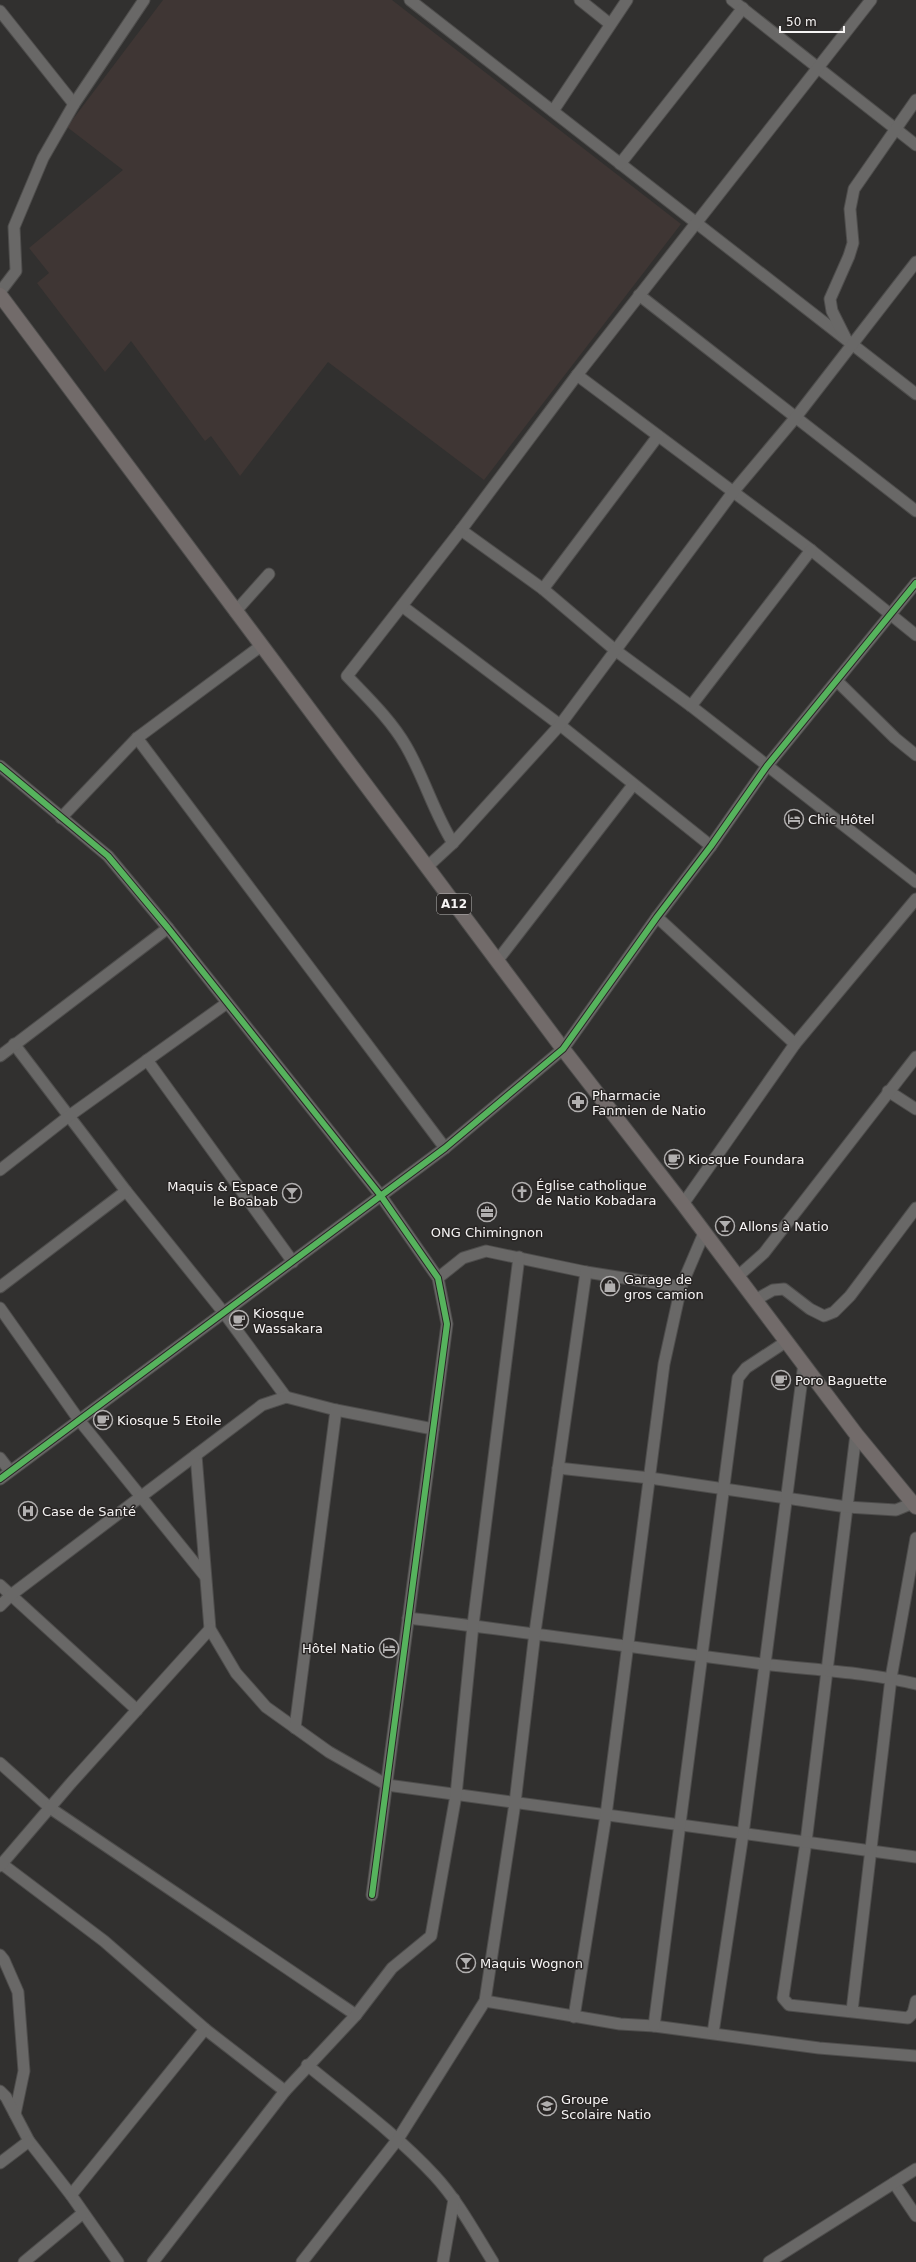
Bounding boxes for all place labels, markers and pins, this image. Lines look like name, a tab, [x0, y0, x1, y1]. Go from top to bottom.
hotel icon: Chic Hôtel	[783, 808, 805, 830]
place label: Chic Hôtel	[808, 812, 875, 827]
place label: Pharmacie Fanmien de Natio	[592, 1088, 706, 1118]
pharmacy icon: Pharmacie Fanmien de Natio	[567, 1091, 589, 1113]
cafe icon: Kiosque Foundara	[663, 1148, 685, 1170]
place label: Kiosque Foundara	[688, 1152, 804, 1167]
place label: Église catholique de Natio Kobadara	[536, 1178, 656, 1208]
place label: Maquis & Espace le Boabab	[167, 1179, 278, 1209]
church icon: Église catholique de Natio Kobadara	[511, 1181, 533, 1203]
bar icon: Maquis & Espace le Boabab	[281, 1182, 303, 1204]
office icon: ONG Chimingnon	[476, 1201, 498, 1223]
bar icon: Allons à Natio	[714, 1215, 736, 1237]
place label: Allons à Natio	[739, 1219, 829, 1234]
place label: ONG Chimingnon	[431, 1225, 543, 1240]
place label: Garage de gros camion	[624, 1272, 704, 1302]
shop icon: Garage de gros camion	[599, 1275, 621, 1297]
place label: Kiosque Wassakara	[253, 1306, 323, 1336]
cafe icon: Kiosque Wassakara	[228, 1309, 250, 1331]
cafe icon: Poro Baguette	[770, 1369, 792, 1391]
place label: Poro Baguette	[795, 1373, 887, 1388]
cafe icon: Kiosque 5 Etoile	[92, 1409, 114, 1431]
place label: Kiosque 5 Etoile	[117, 1413, 221, 1428]
hospital icon: Case de Santé	[17, 1500, 39, 1522]
place label: Case de Santé	[42, 1504, 136, 1519]
hotel icon: Hôtel Natio	[378, 1637, 400, 1659]
place label: Hôtel Natio	[302, 1641, 375, 1656]
bar icon: Maquis Wognon	[455, 1952, 477, 1974]
place label: Maquis Wognon	[480, 1956, 583, 1971]
place label: Groupe Scolaire Natio	[561, 2092, 651, 2122]
school or university icon: Groupe Scolaire Natio	[536, 2095, 558, 2117]

